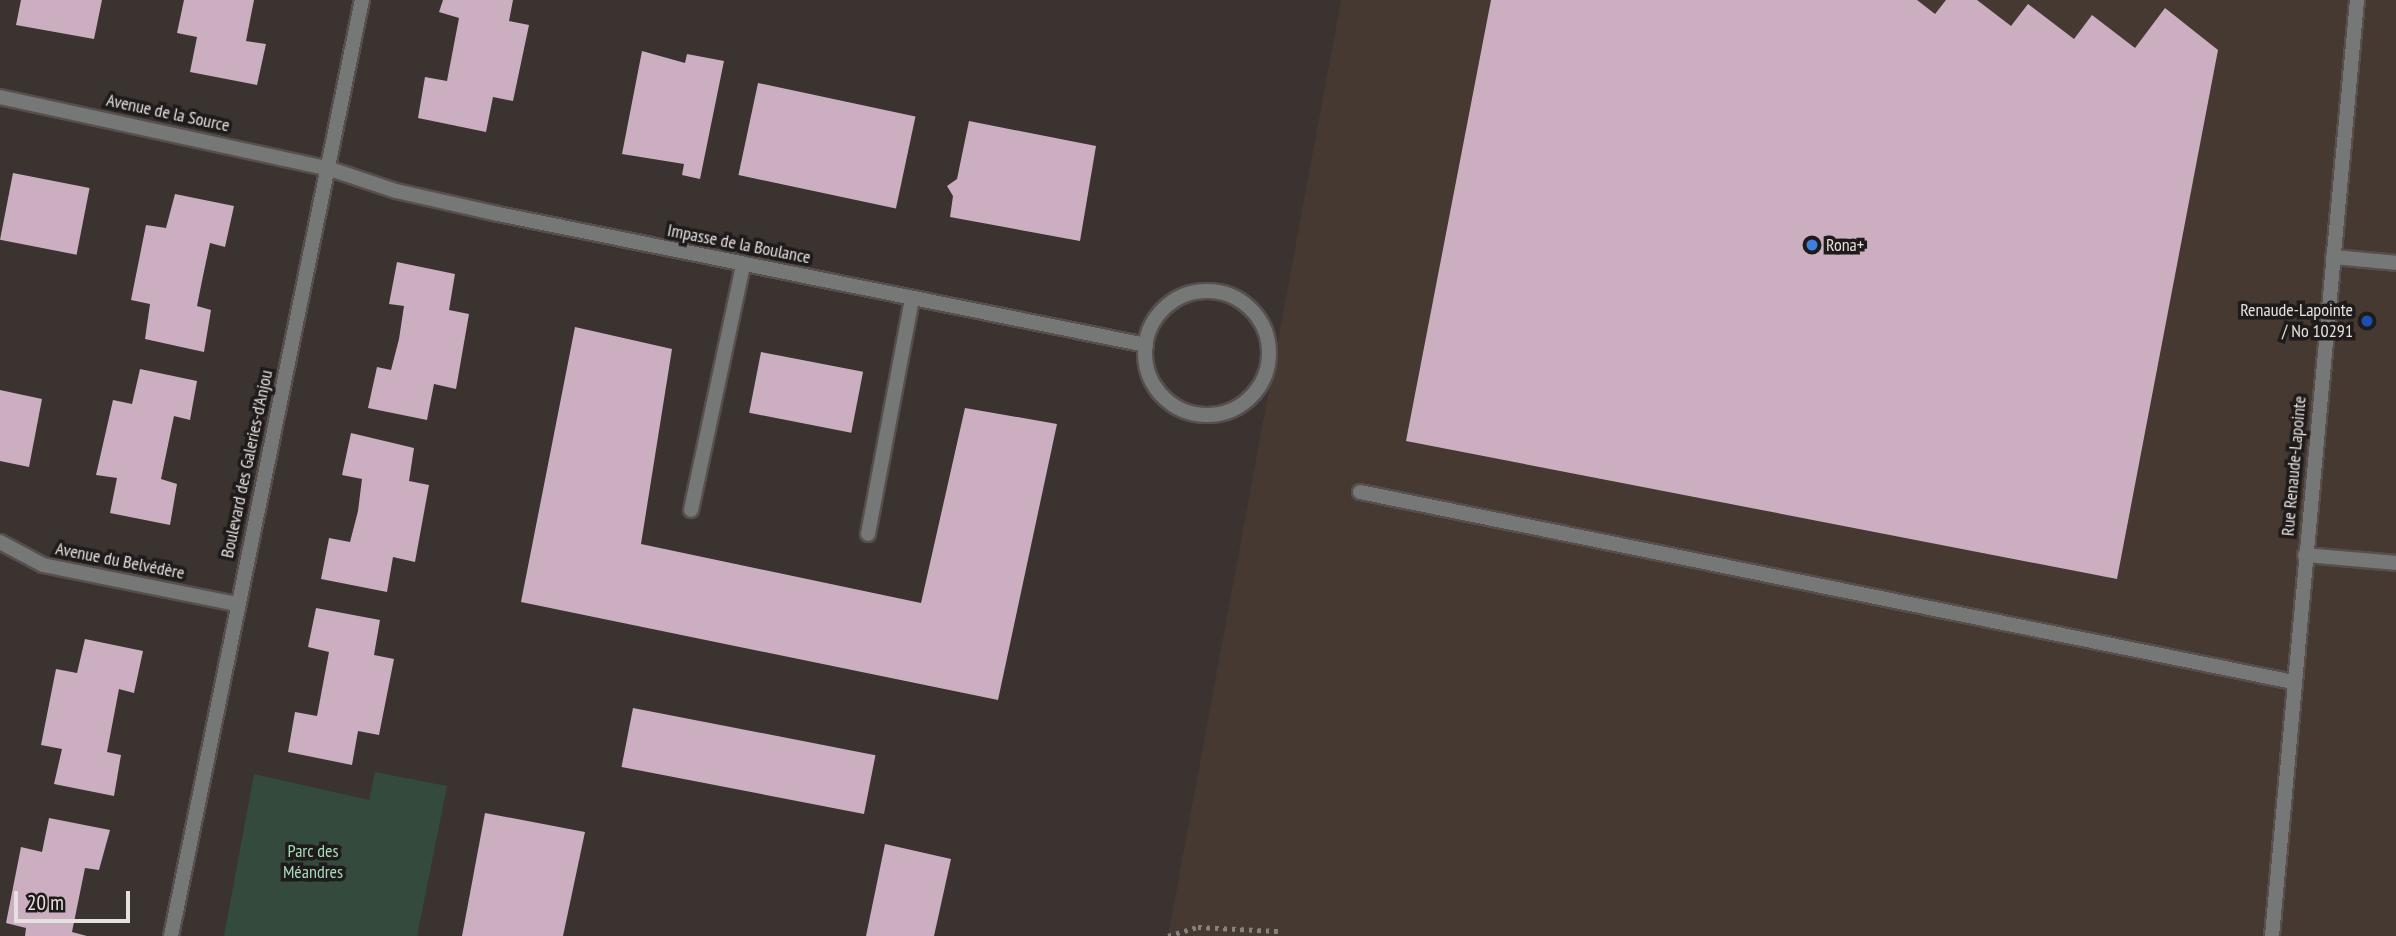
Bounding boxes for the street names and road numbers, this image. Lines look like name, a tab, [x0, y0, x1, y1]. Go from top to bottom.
street label: Avenue de la Source	[104, 89, 232, 137]
street label: Impasse de la Boulance	[666, 220, 812, 268]
street label: Boulevard des Galeries-d'Anjou	[217, 368, 277, 560]
street label: Rue Renaude-Lapointe	[2277, 395, 2311, 537]
street label: Avenue du Belvédère	[54, 538, 186, 584]

